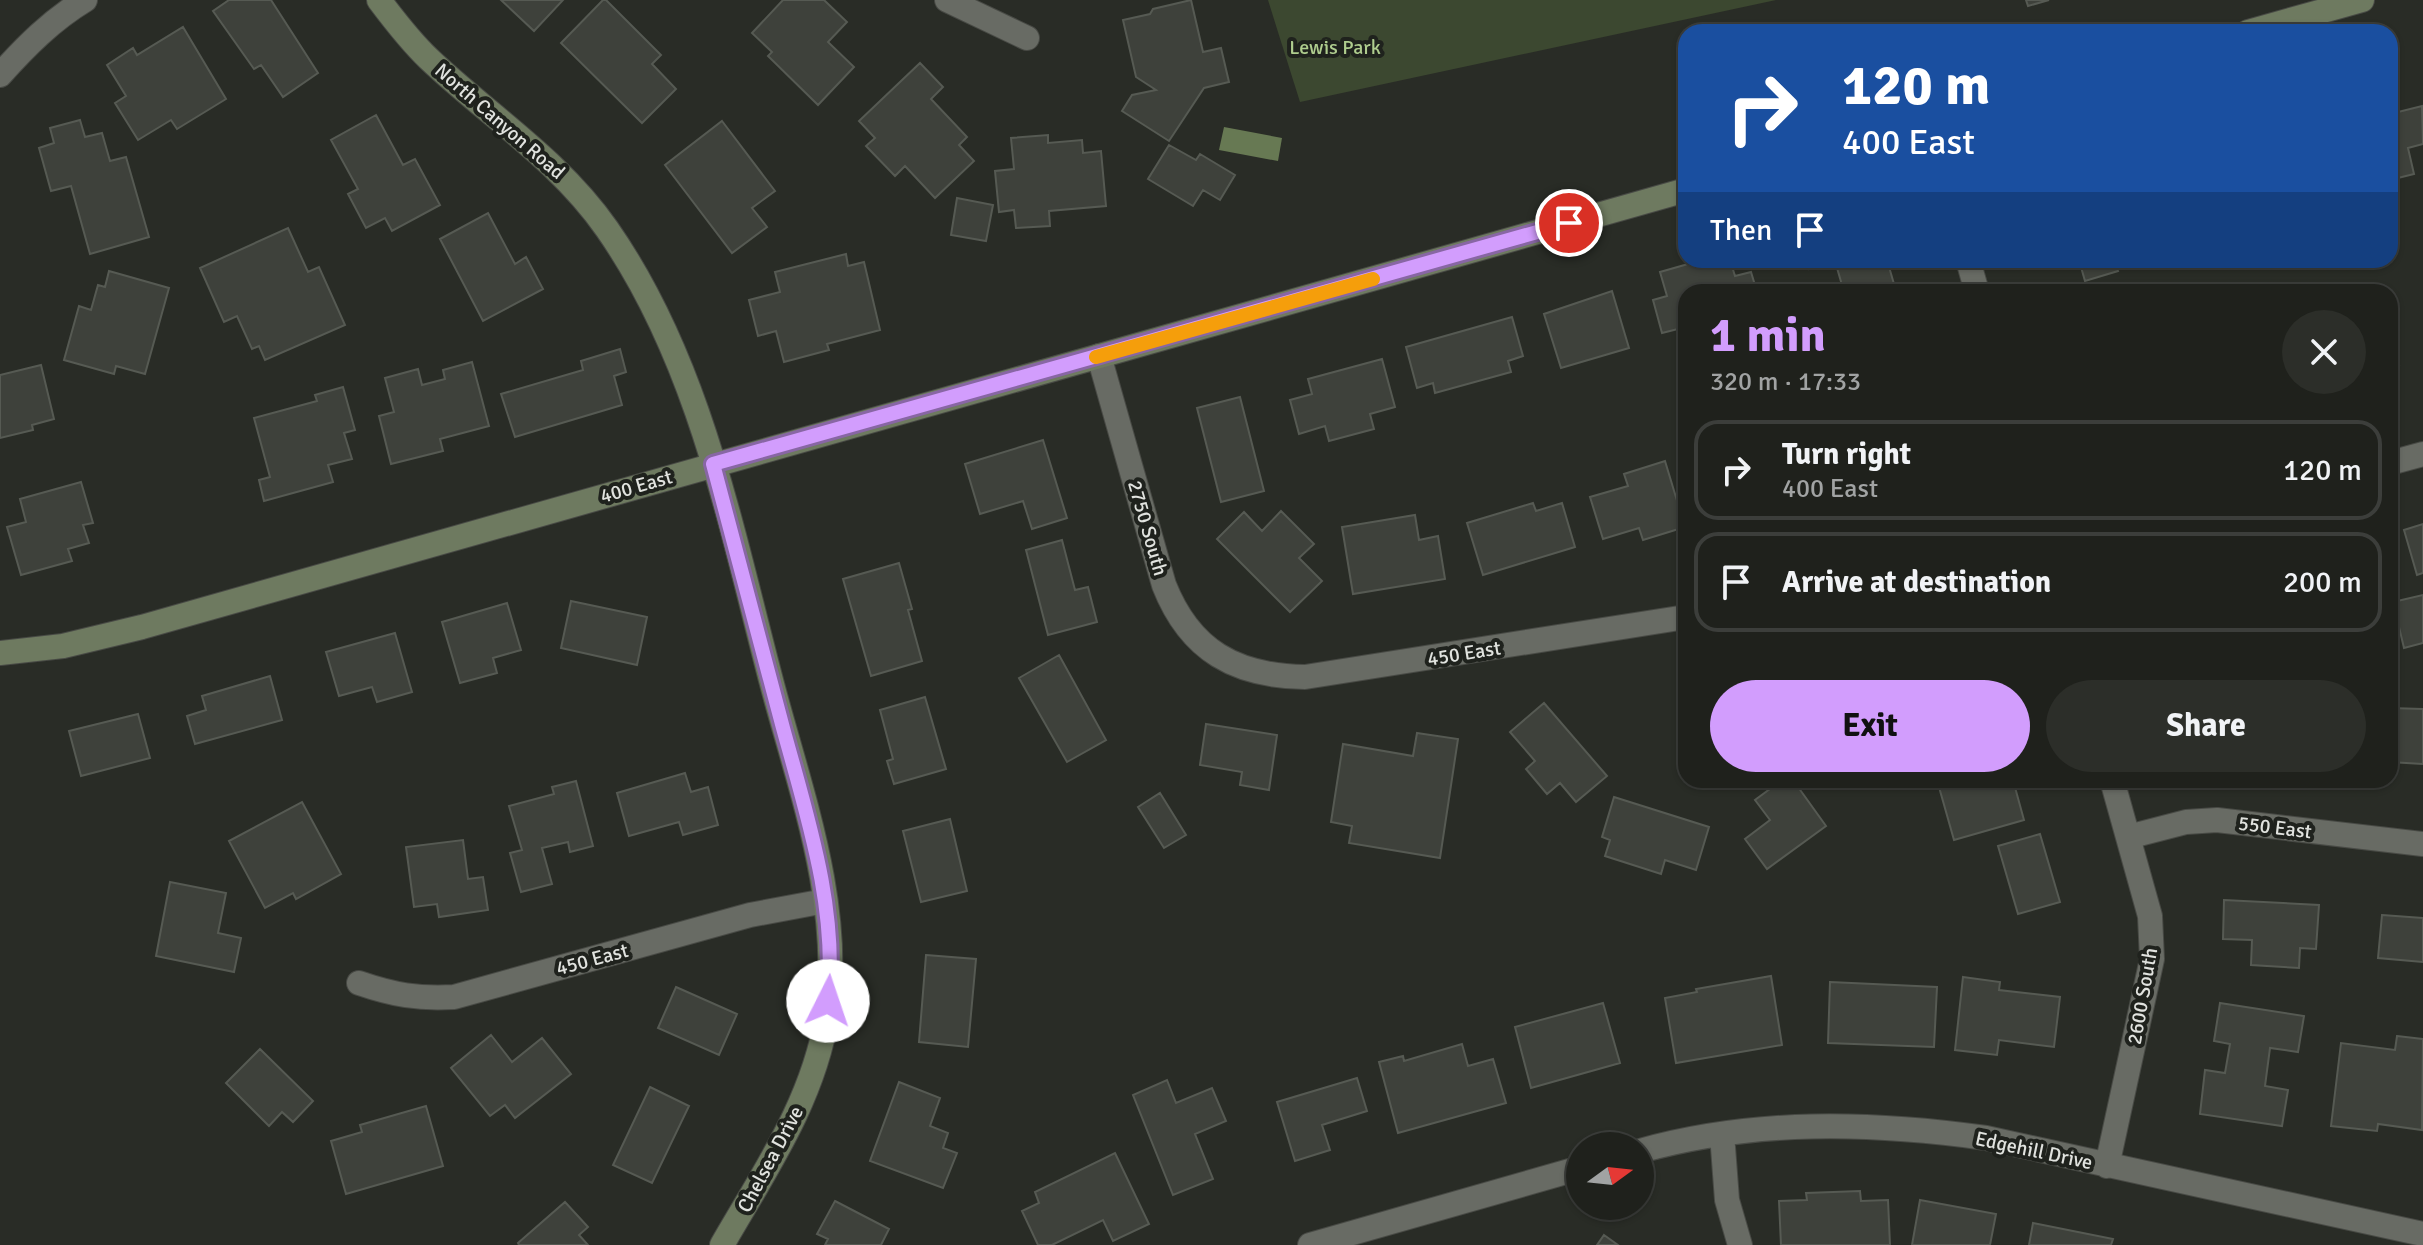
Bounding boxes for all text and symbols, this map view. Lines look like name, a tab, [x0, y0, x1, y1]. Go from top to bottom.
park label: Lewis Park	[1289, 35, 1381, 60]
text: 120 m	[1842, 51, 1990, 120]
icon: right	[1710, 56, 1814, 160]
street label: North Canyon Road	[429, 58, 570, 185]
text: 400 East	[1842, 120, 1975, 165]
pin	[1535, 189, 1603, 257]
icon: arrive	[1547, 201, 1591, 245]
icon: arrive	[1788, 208, 1832, 252]
text: Then	[1710, 212, 1772, 249]
text: 1 min	[1710, 306, 1826, 365]
button: close	[2282, 310, 2366, 394]
text: 320 m · 17:33	[1710, 366, 1861, 398]
text: Turn right	[1782, 436, 1911, 473]
icon: right	[1714, 448, 1758, 492]
text: 120 m	[2283, 452, 2362, 489]
street label: 400 East	[597, 464, 675, 509]
text: 400 East	[1782, 473, 1878, 505]
street label: 2750 South	[1122, 478, 1173, 579]
icon: arrive	[1714, 560, 1758, 604]
text: Arrive at destination	[1782, 564, 2051, 601]
text: 200 m	[2283, 564, 2362, 601]
street label: 450 East	[1426, 635, 1503, 672]
button: Exit	[1710, 680, 2030, 772]
button: Share	[2046, 680, 2366, 772]
street label: 550 East	[2237, 811, 2313, 844]
street label: 450 East	[553, 938, 631, 981]
street label: 2600 South	[2122, 946, 2163, 1046]
position arrow	[786, 959, 870, 1043]
street label: Chelsea Drive	[732, 1102, 809, 1217]
street label: Edgehill Drive	[1973, 1126, 2095, 1175]
north arrow	[1566, 1132, 1654, 1220]
map controls	[1566, 1132, 1654, 1220]

